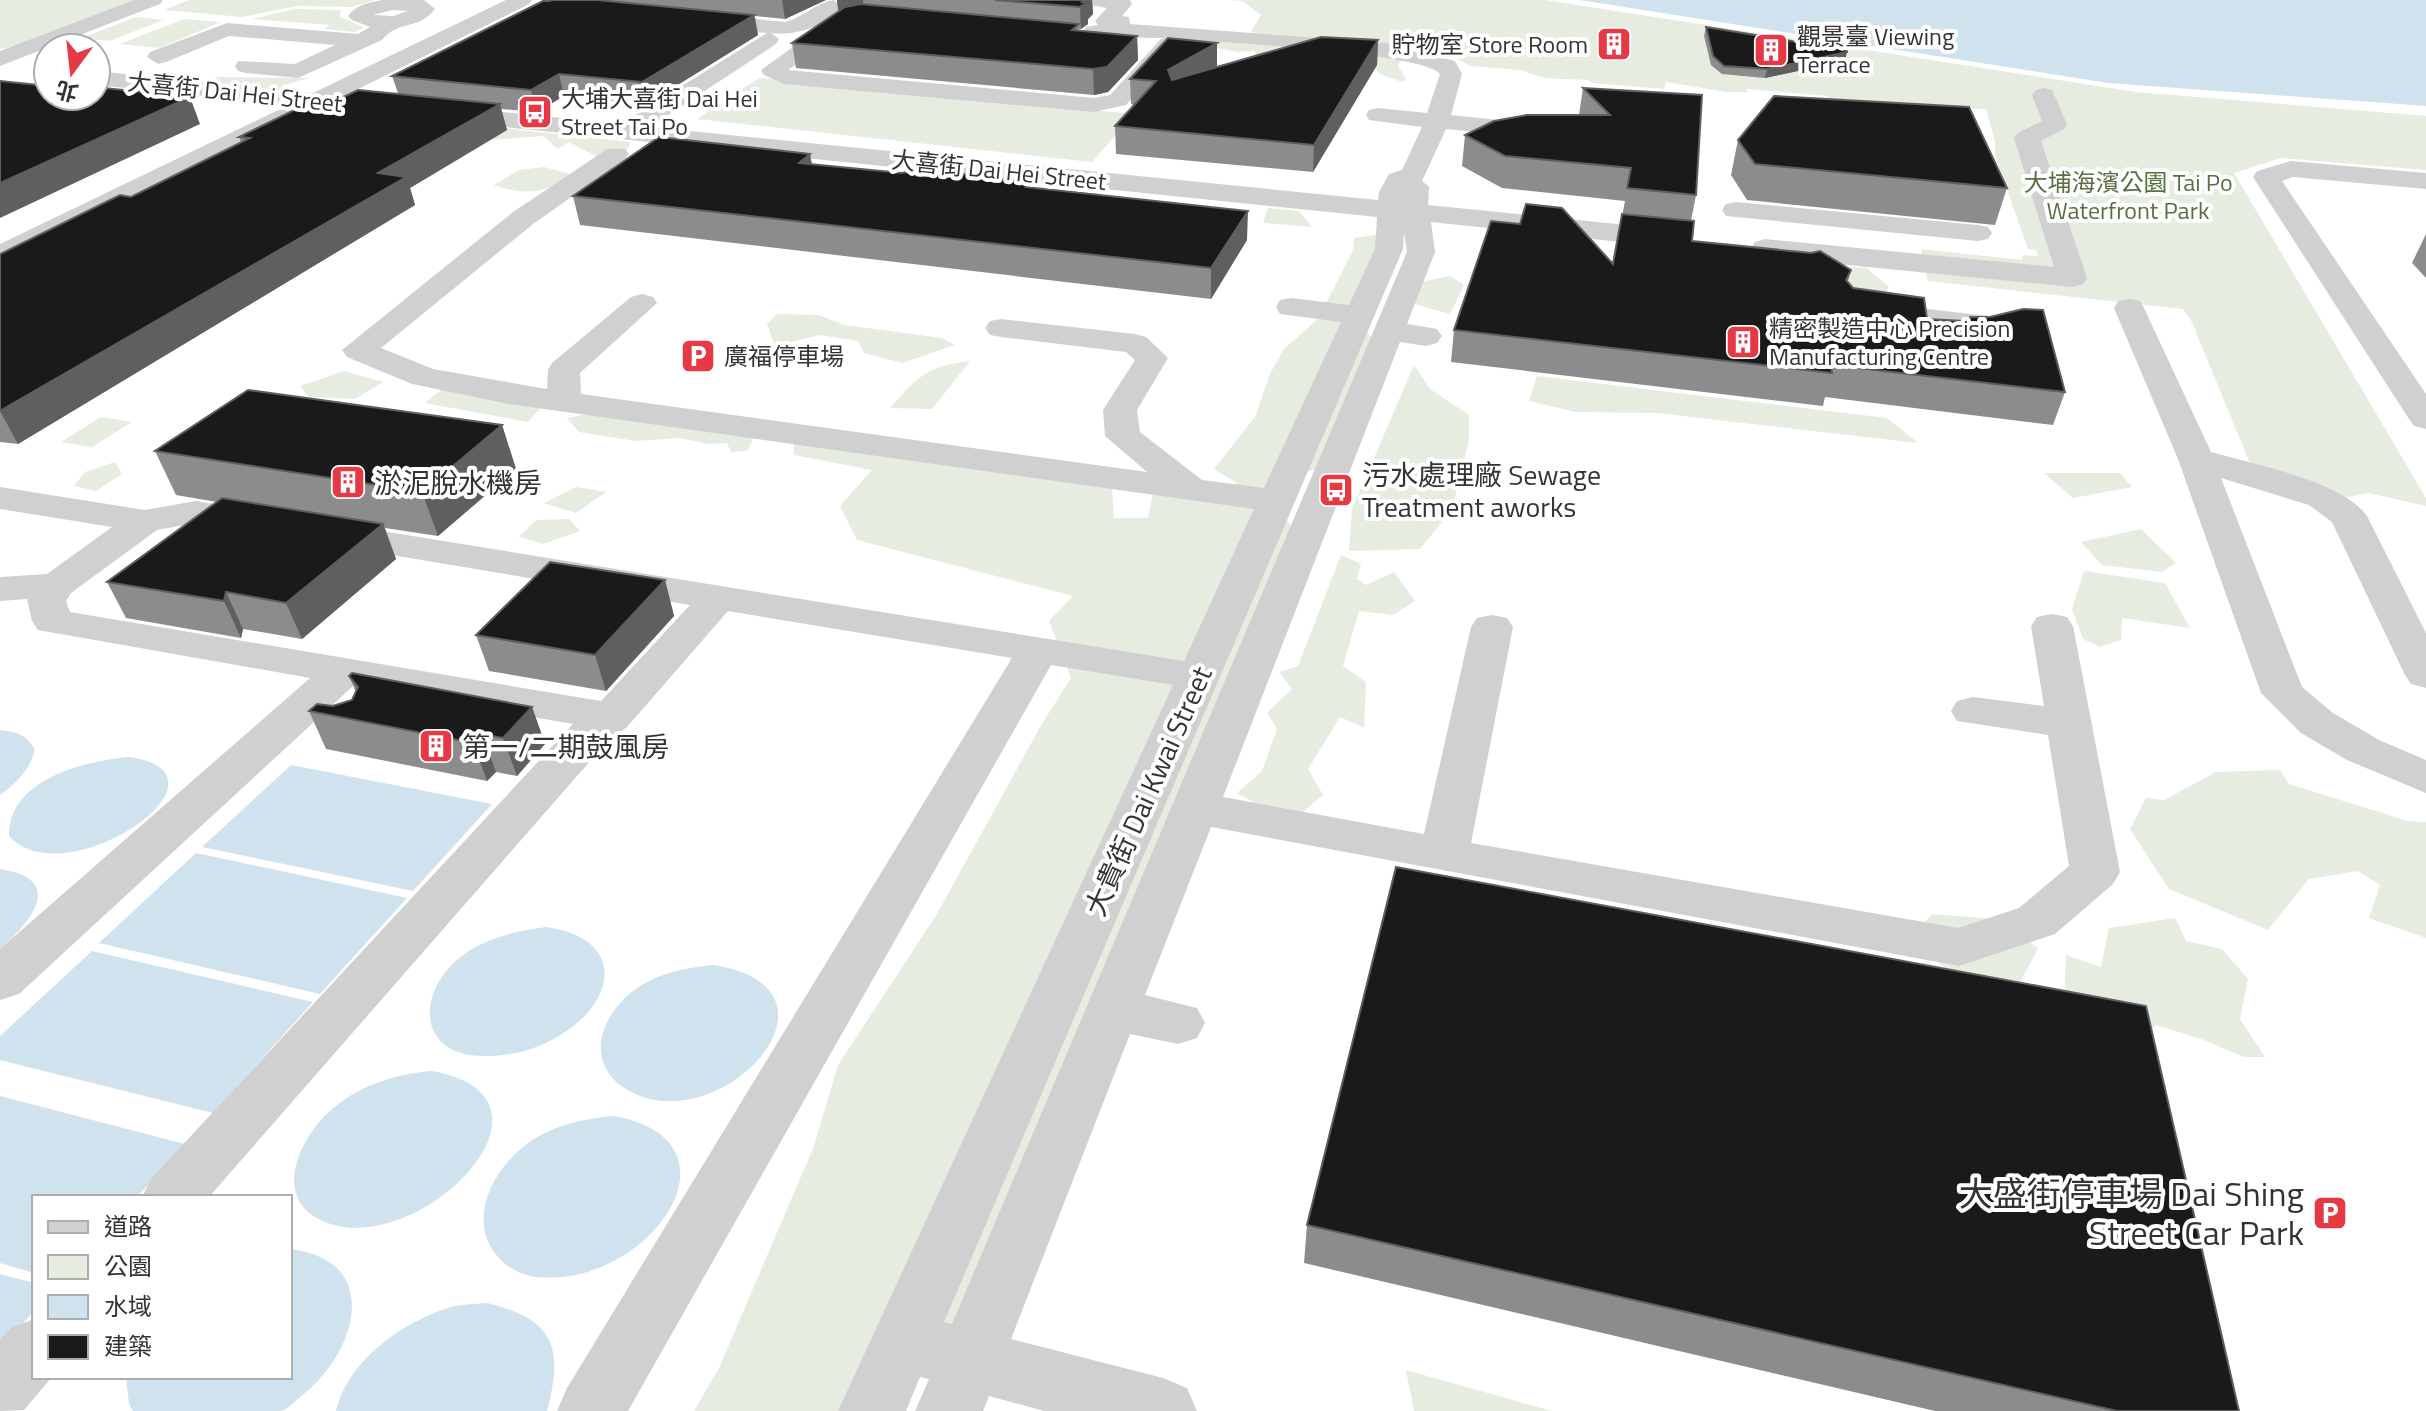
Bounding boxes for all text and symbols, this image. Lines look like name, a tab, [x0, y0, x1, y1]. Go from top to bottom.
place label: 觀景臺 Viewing Terrace	[1797, 18, 1954, 82]
building icon: 貯物室 Store Room	[1595, 25, 1633, 63]
place label: 貯物室 Store Room	[1391, 26, 1588, 62]
building icon: 觀景臺 Viewing Terrace	[1752, 31, 1790, 69]
north arrow	[32, 32, 112, 112]
street label: 大喜街 Dai Hei Street	[126, 63, 345, 121]
text: 北	[52, 72, 82, 111]
place label: 大埔大喜街 Dai Hei Street Tai Po	[561, 80, 758, 144]
bus stop icon: 大埔大喜街 Dai Hei Street Tai Po	[516, 93, 554, 131]
street label: 大喜街 Dai Hei Street	[890, 141, 1109, 199]
park label: 大埔海濱公園 Tai Po Waterfront Park	[2023, 164, 2233, 228]
place label: 精密製造中心 Precision Manufacturing Centre	[1769, 310, 2010, 374]
building icon: 精密製造中心 Precision Manufacturing Centre	[1724, 323, 1762, 361]
parking icon: 廣福停車場	[679, 337, 717, 375]
place label: 廣福停車場	[724, 338, 844, 374]
place label: 污水處理廠 Sewage Treatment aworks	[1362, 453, 1601, 528]
place label: 淤泥脫水機房	[374, 461, 542, 504]
building icon: 淤泥脫水機房	[329, 463, 367, 501]
bus stop icon: 污水處理廠 Sewage Treatment aworks	[1317, 471, 1355, 509]
street label: 大貴街 Dai Kwai Street	[1074, 659, 1223, 923]
place label: 第一/二期鼓風房	[462, 725, 670, 768]
building icon: 第一/二期鼓風房	[417, 727, 455, 765]
place label: 大盛街停車場 Dai Shing Street Car Park	[1959, 1167, 2304, 1258]
parking icon: 大盛街停車場 Dai Shing Street Car Park	[2311, 1194, 2349, 1232]
legend	[32, 1195, 292, 1379]
text: 道路	[104, 1208, 152, 1244]
text: 公園	[104, 1248, 152, 1284]
text: 水域	[104, 1288, 152, 1324]
text: 建築	[104, 1328, 152, 1364]

